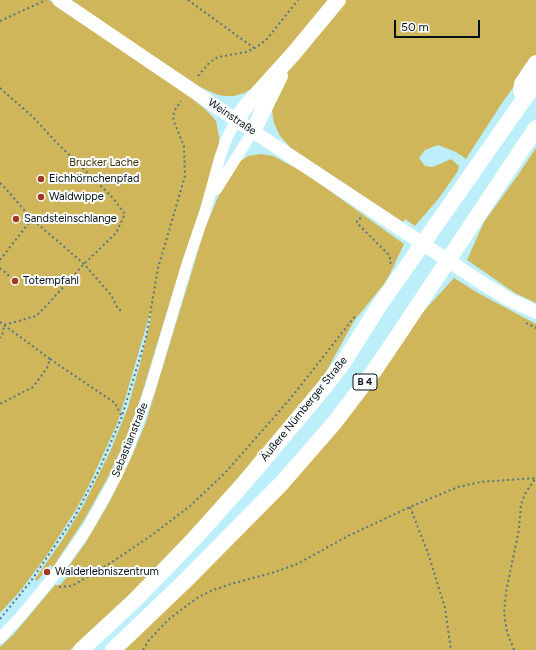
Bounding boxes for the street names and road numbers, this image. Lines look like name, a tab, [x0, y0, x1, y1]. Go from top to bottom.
street label: Weinstraße	[205, 96, 259, 138]
street label: Äußere Nürnberger Straße	[258, 354, 350, 464]
road number: B 4	[353, 374, 377, 390]
street label: Sebastianstraße	[109, 401, 151, 479]

